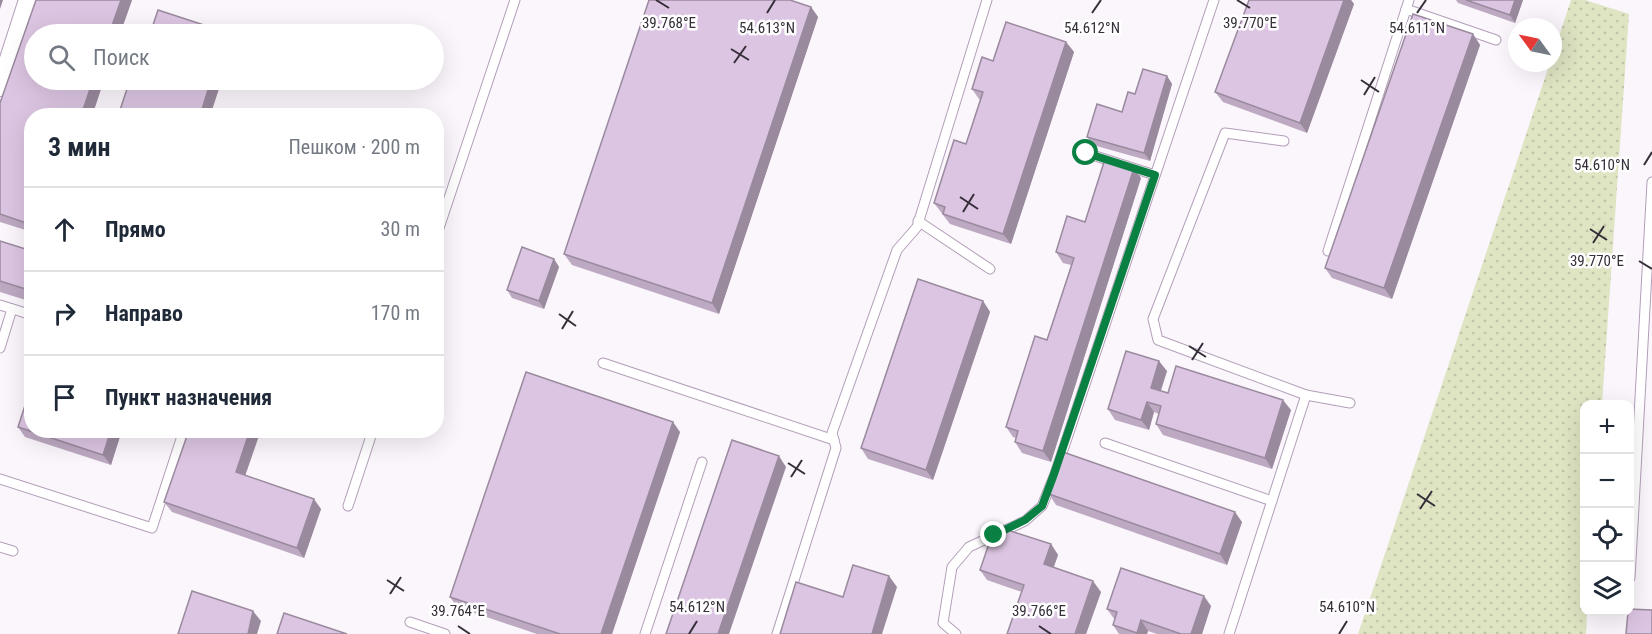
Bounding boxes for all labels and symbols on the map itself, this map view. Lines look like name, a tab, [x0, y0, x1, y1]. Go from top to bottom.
text: 39.768°E	[642, 14, 696, 32]
text: 39.770°E	[1223, 14, 1277, 32]
north arrow	[1508, 18, 1562, 72]
text: 54.613°N	[739, 19, 795, 37]
text: 54.612°N	[1064, 19, 1120, 37]
text: 54.611°N	[1389, 19, 1445, 37]
route start	[1072, 139, 1098, 165]
text: 54.610°N	[1574, 156, 1630, 174]
text: 39.770°E	[1570, 252, 1624, 270]
route end	[980, 521, 1006, 547]
text: 54.612°N	[669, 598, 725, 616]
text: 54.610°N	[1319, 598, 1375, 616]
text: 39.764°E	[431, 602, 485, 620]
text: 39.766°E	[1012, 602, 1066, 620]

